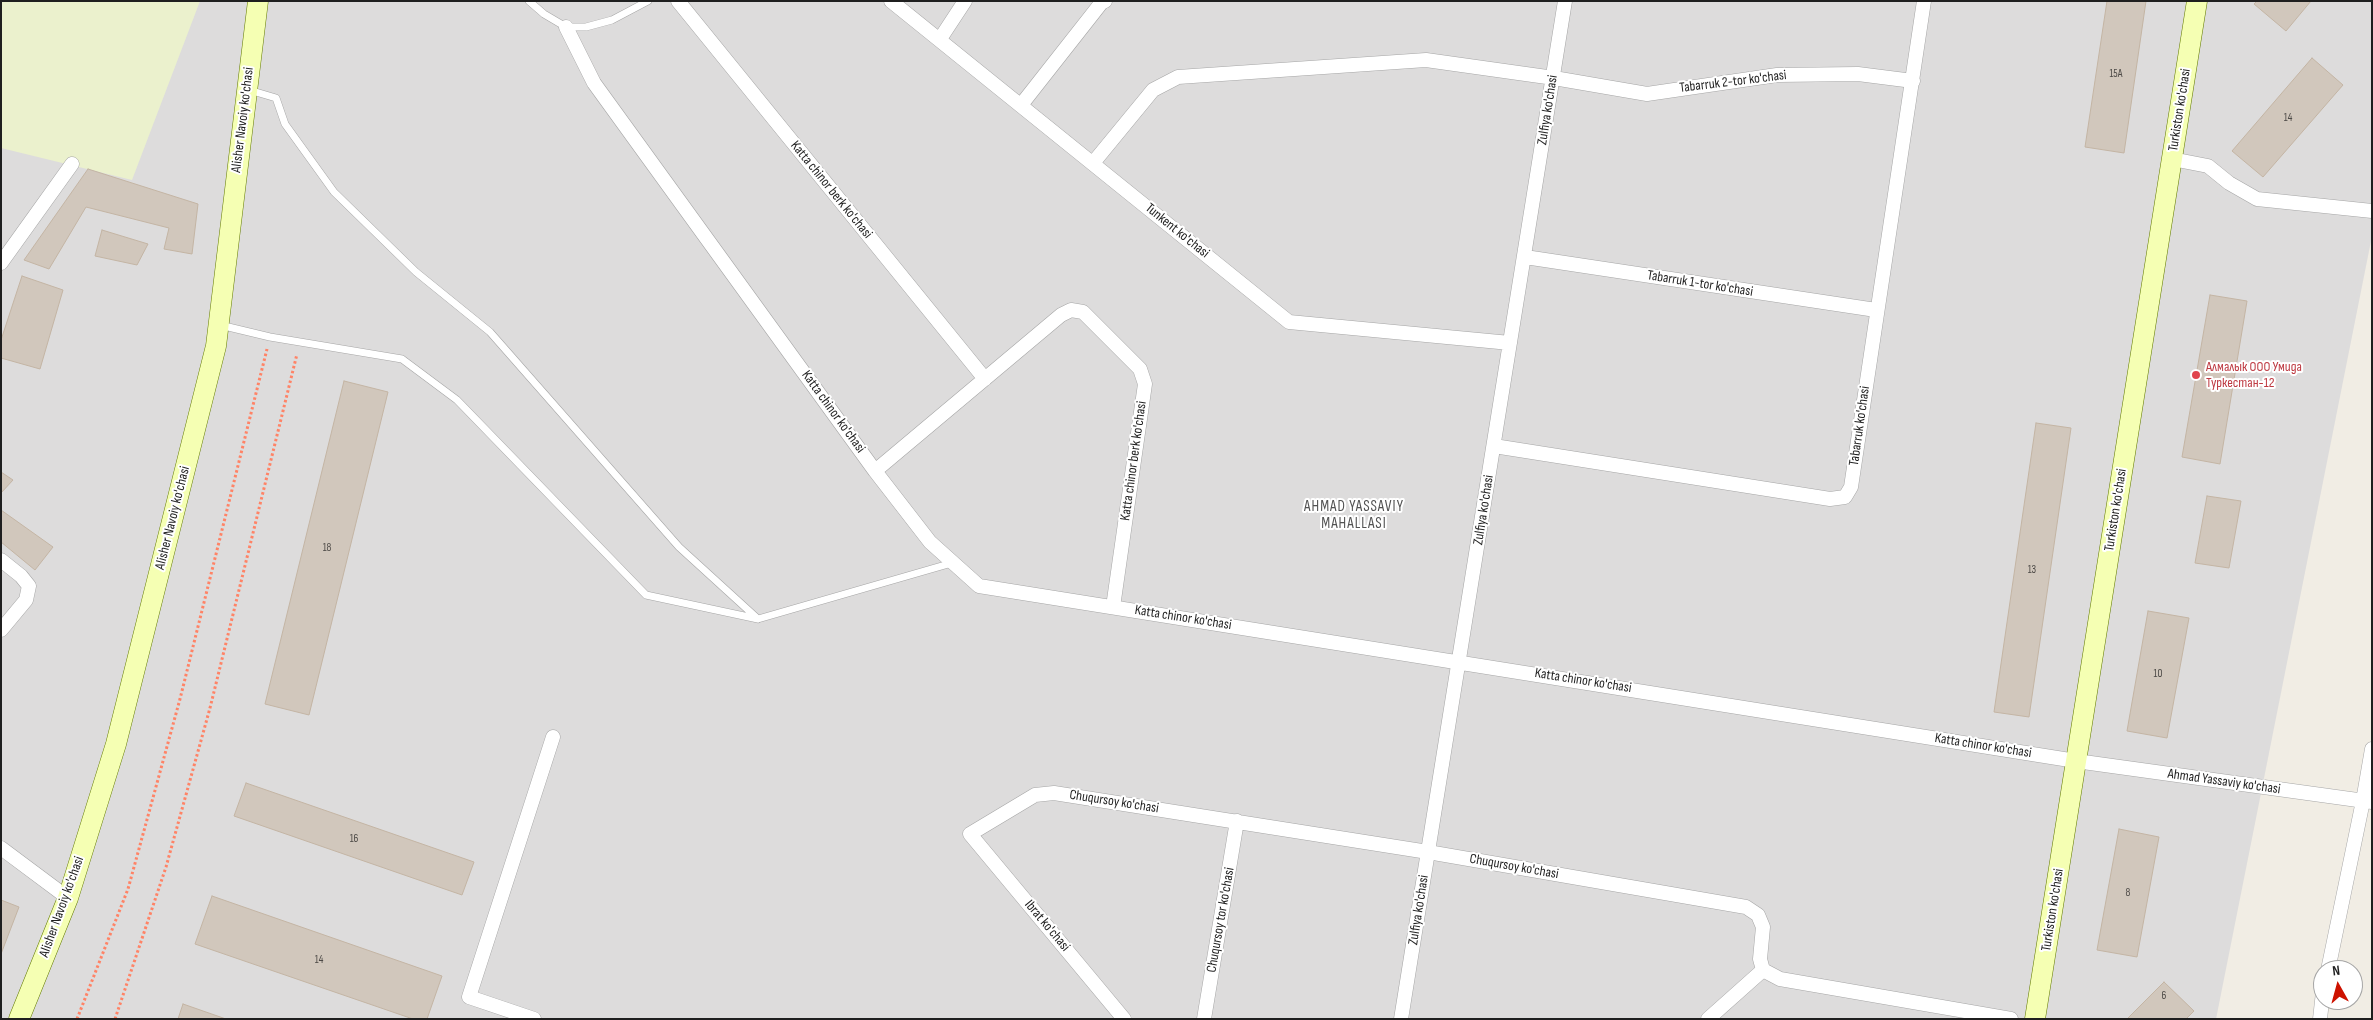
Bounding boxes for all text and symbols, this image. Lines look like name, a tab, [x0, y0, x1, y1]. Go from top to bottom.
street label: Alisher Navoiy ko'chasi	[228, 66, 258, 174]
street label: Tabarruk 2-tor ko'chasi	[1679, 67, 1787, 97]
house number: 15А	[2110, 67, 2122, 81]
street label: Turkiston ko'chasi	[2165, 67, 2195, 153]
street label: Zulfiya ko'chasi	[1534, 74, 1562, 146]
house number: 14	[2284, 111, 2292, 125]
street label: Katta chinor berk ko'chasi	[786, 138, 876, 242]
street label: Tunkent ko'chasi	[1142, 200, 1212, 262]
street label: Tabarruk 1-tor ko'chasi	[1646, 267, 1754, 301]
place label: Алмалык ООО Умида Туркестан-12	[2206, 359, 2302, 392]
street label: Katta chinor ko'chasi	[797, 368, 869, 456]
marker: Алмалык ООО Умида Туркестан-12	[2190, 369, 2202, 381]
street label: Tabarruk ko'chasi	[1846, 385, 1874, 467]
street label: Katta chinor berk ko'chasi	[1117, 400, 1151, 522]
street label: Alisher Navoiy ko'chasi	[152, 464, 194, 572]
street label: Turkiston ko'chasi	[2101, 467, 2131, 553]
street label: Zulfiya ko'chasi	[1470, 474, 1498, 546]
district label: AHMAD YASSAVIY MAHALLASI	[1302, 498, 1406, 533]
house number: 18	[323, 541, 331, 555]
house number: 13	[2028, 563, 2036, 577]
street label: Katta chinor ko'chasi	[1133, 602, 1233, 634]
street label: Katta chinor ko'chasi	[1533, 665, 1633, 697]
house number: 10	[2154, 667, 2162, 681]
street label: Katta chinor ko'chasi	[1933, 730, 2033, 762]
street label: Ahmad Yassaviy ko'chasi	[2167, 766, 2281, 798]
street label: Chuqursoy ko'chasi	[1068, 787, 1160, 817]
house number: 16	[350, 832, 358, 846]
street label: Chuqursoy ko'chasi	[1468, 851, 1560, 883]
street label: Alisher Navoiy ko'chasi	[36, 854, 88, 960]
street label: Chuqursoy tor ko'chasi	[1203, 866, 1239, 974]
street label: Turkiston ko'chasi	[2038, 867, 2068, 953]
street label: Zulfiya ko'chasi	[1405, 874, 1433, 946]
house number: 8	[2126, 886, 2130, 900]
street label: Ibrat ko'chasi	[1021, 897, 1073, 955]
house number: 14	[315, 953, 323, 967]
north arrow	[2313, 960, 2363, 1010]
text: N	[2331, 962, 2341, 980]
house number: 6	[2162, 989, 2166, 1003]

